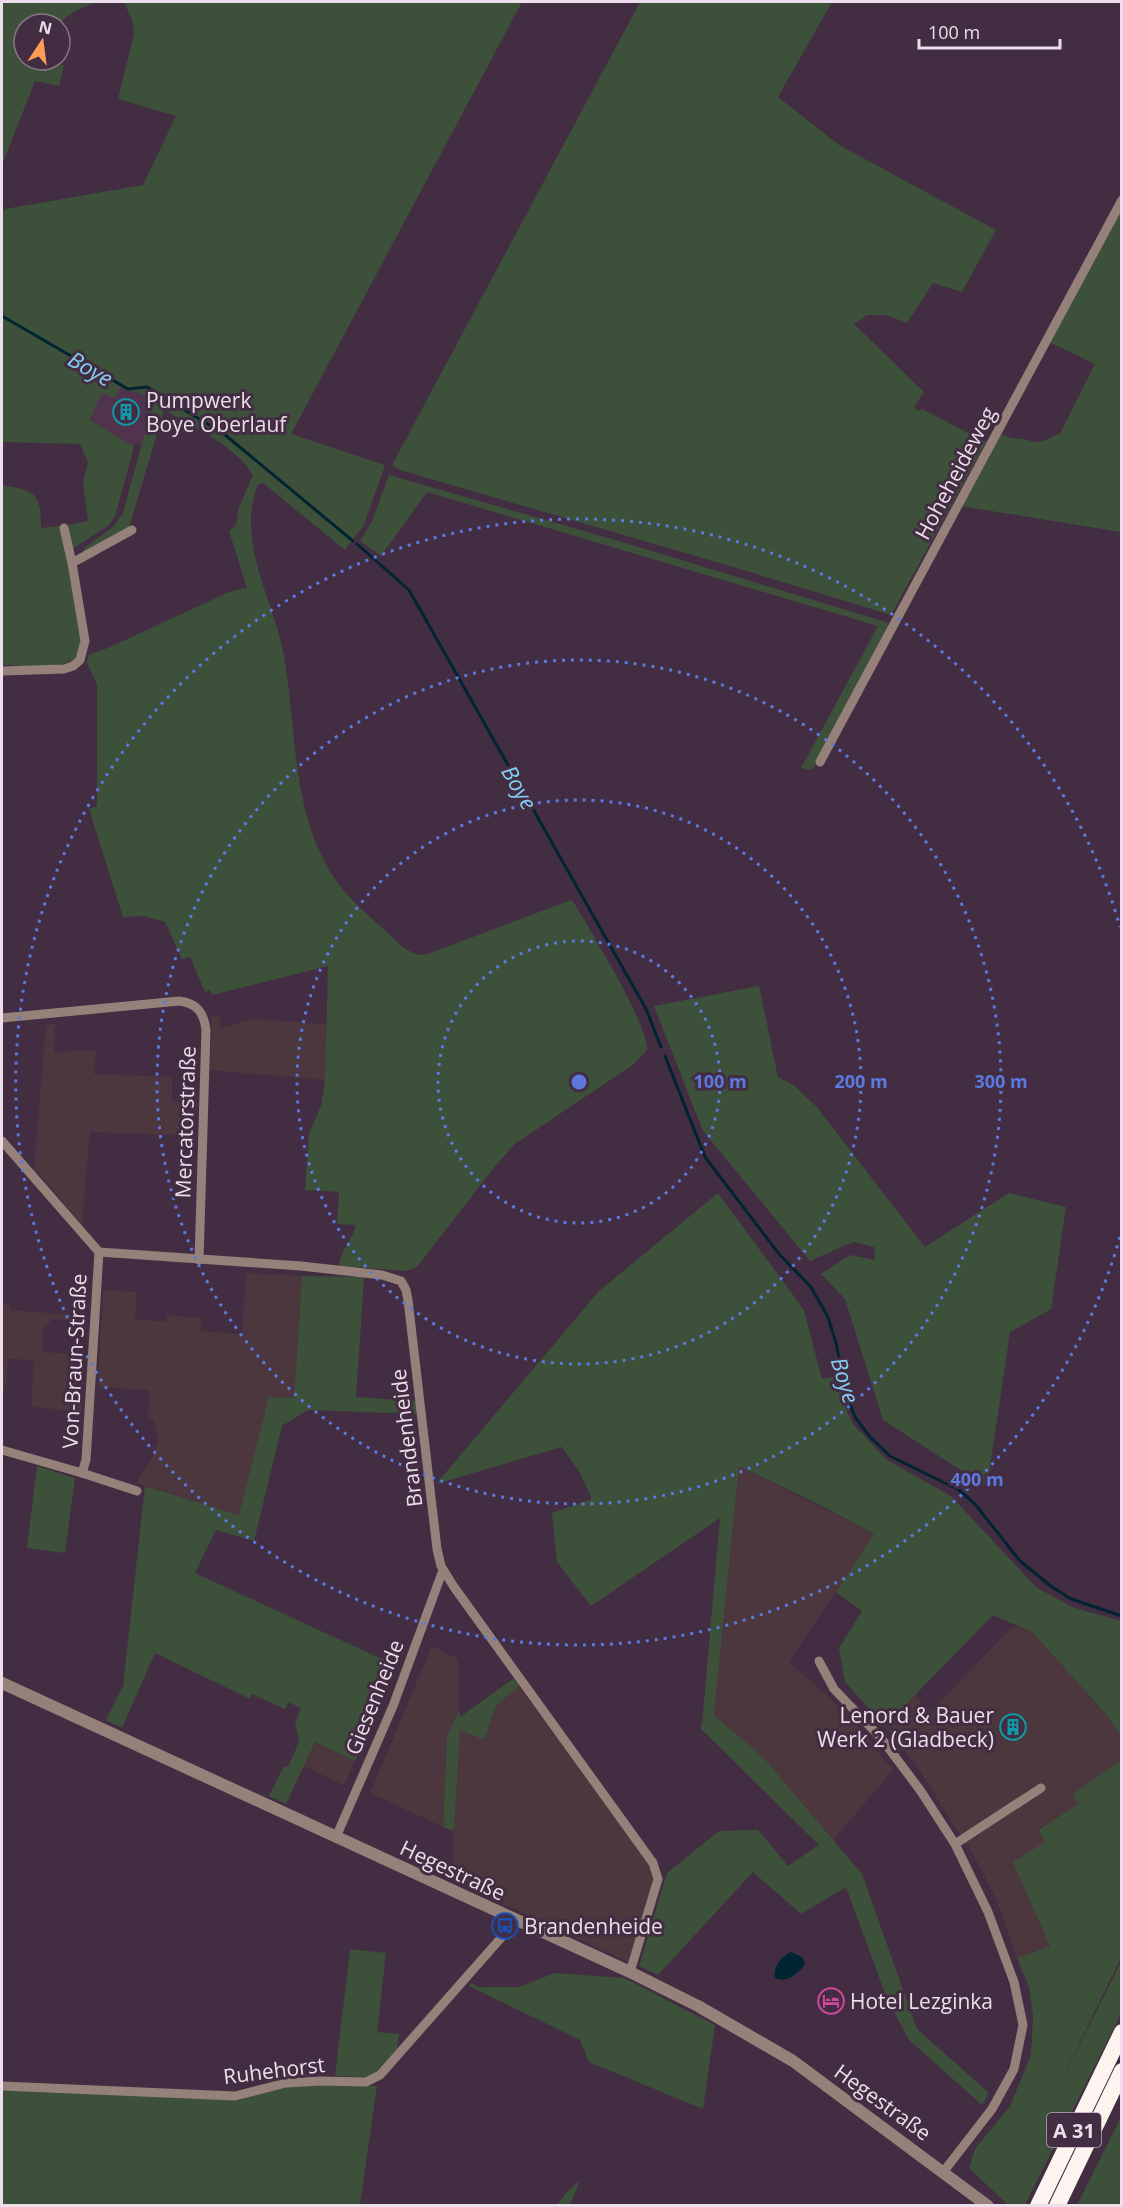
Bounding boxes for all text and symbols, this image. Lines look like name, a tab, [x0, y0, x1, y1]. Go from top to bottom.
north arrow	[12, 12, 72, 72]
scale bar	[919, 12, 1060, 50]
text: N	[37, 15, 54, 40]
text: 100 m	[928, 20, 980, 44]
water label: Boye	[63, 343, 119, 393]
place label: Pumpwerk Boye Oberlauf	[146, 386, 288, 438]
building icon: Pumpwerk Boye Oberlauf	[111, 397, 141, 427]
street label: Hoheheideweg	[908, 402, 1002, 544]
water label: Boye	[495, 759, 545, 815]
street label: Mercatorstraße	[168, 1045, 202, 1199]
text: 100 m	[693, 1069, 747, 1093]
text: 200 m	[834, 1069, 888, 1093]
text: 300 m	[974, 1069, 1028, 1093]
centre of rings	[569, 1072, 589, 1092]
street label: Von-Braun-Straße	[55, 1273, 93, 1449]
water label: Boye	[825, 1353, 867, 1407]
street label: Brandenheide	[384, 1367, 428, 1509]
text: 400 m	[950, 1467, 1004, 1491]
street label: Giesenheide	[338, 1635, 410, 1759]
place label: Lenord & Bauer Werk 2 (Gladbeck)	[817, 1701, 994, 1753]
building icon: Lenord & Bauer Werk 2 (Gladbeck)	[998, 1712, 1028, 1742]
street label: Hegestraße	[396, 1833, 510, 1907]
bus stop icon: Brandenheide	[490, 1911, 520, 1941]
place label: Brandenheide	[524, 1912, 663, 1940]
hotel icon: Hotel Lezginka	[816, 1986, 846, 2016]
place label: Hotel Lezginka	[850, 1987, 993, 2015]
street label: Ruhehorst	[222, 2050, 326, 2090]
street label: Hegestraße	[829, 2057, 937, 2147]
road number: A 31	[1047, 2113, 1101, 2147]

